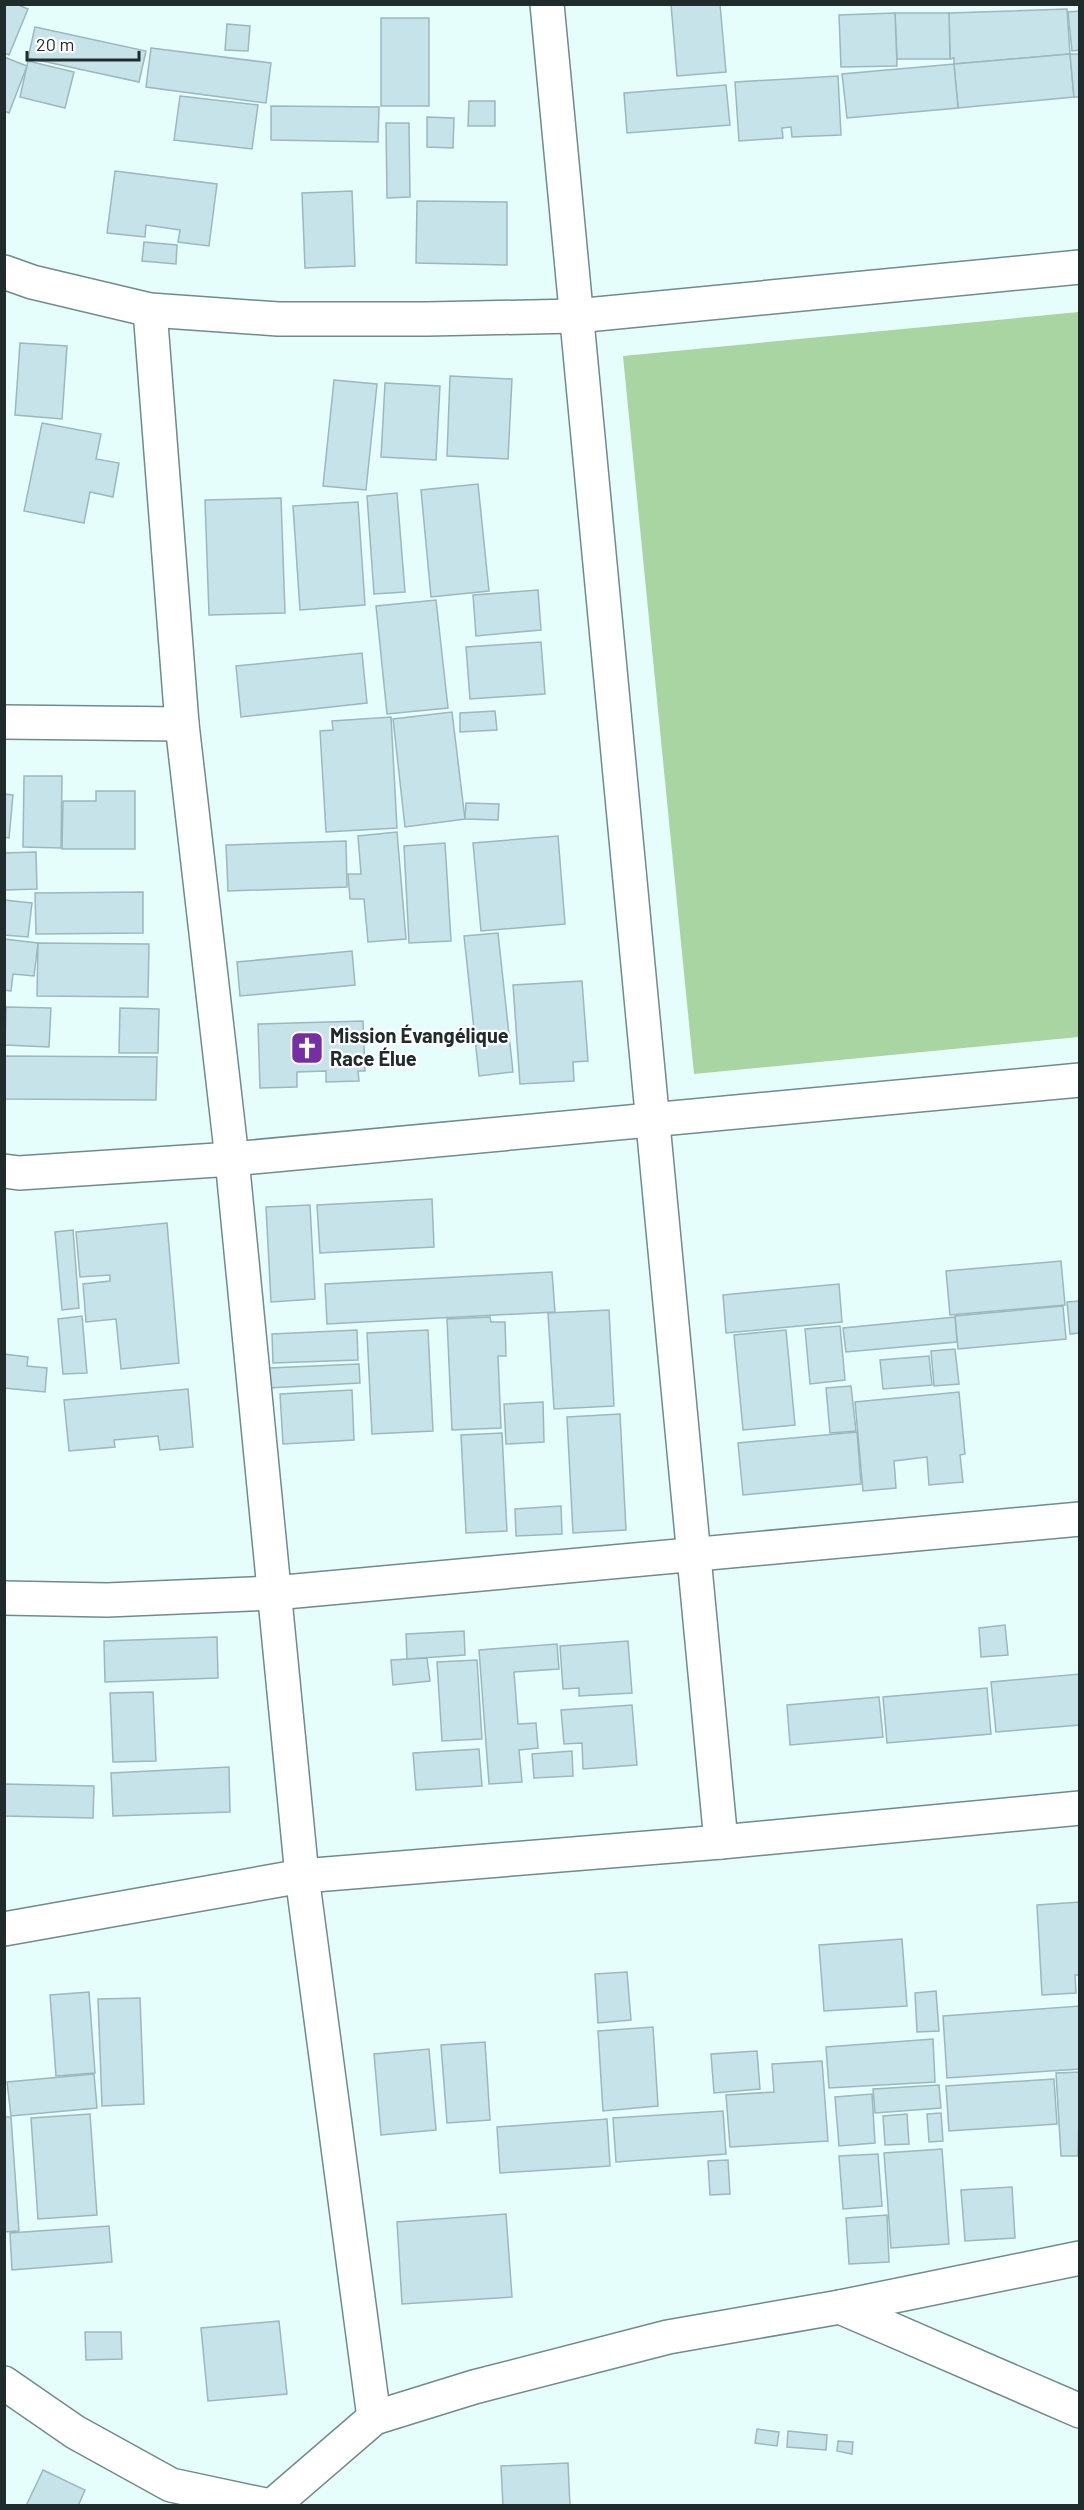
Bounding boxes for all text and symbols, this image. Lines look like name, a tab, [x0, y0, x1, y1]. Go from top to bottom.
scale bar	[27, 24, 140, 62]
text: 20 m	[36, 33, 74, 55]
place label: Mission Évangélique Race Élue	[330, 1023, 509, 1070]
church icon: Mission Évangélique Race Élue	[289, 1030, 325, 1066]

